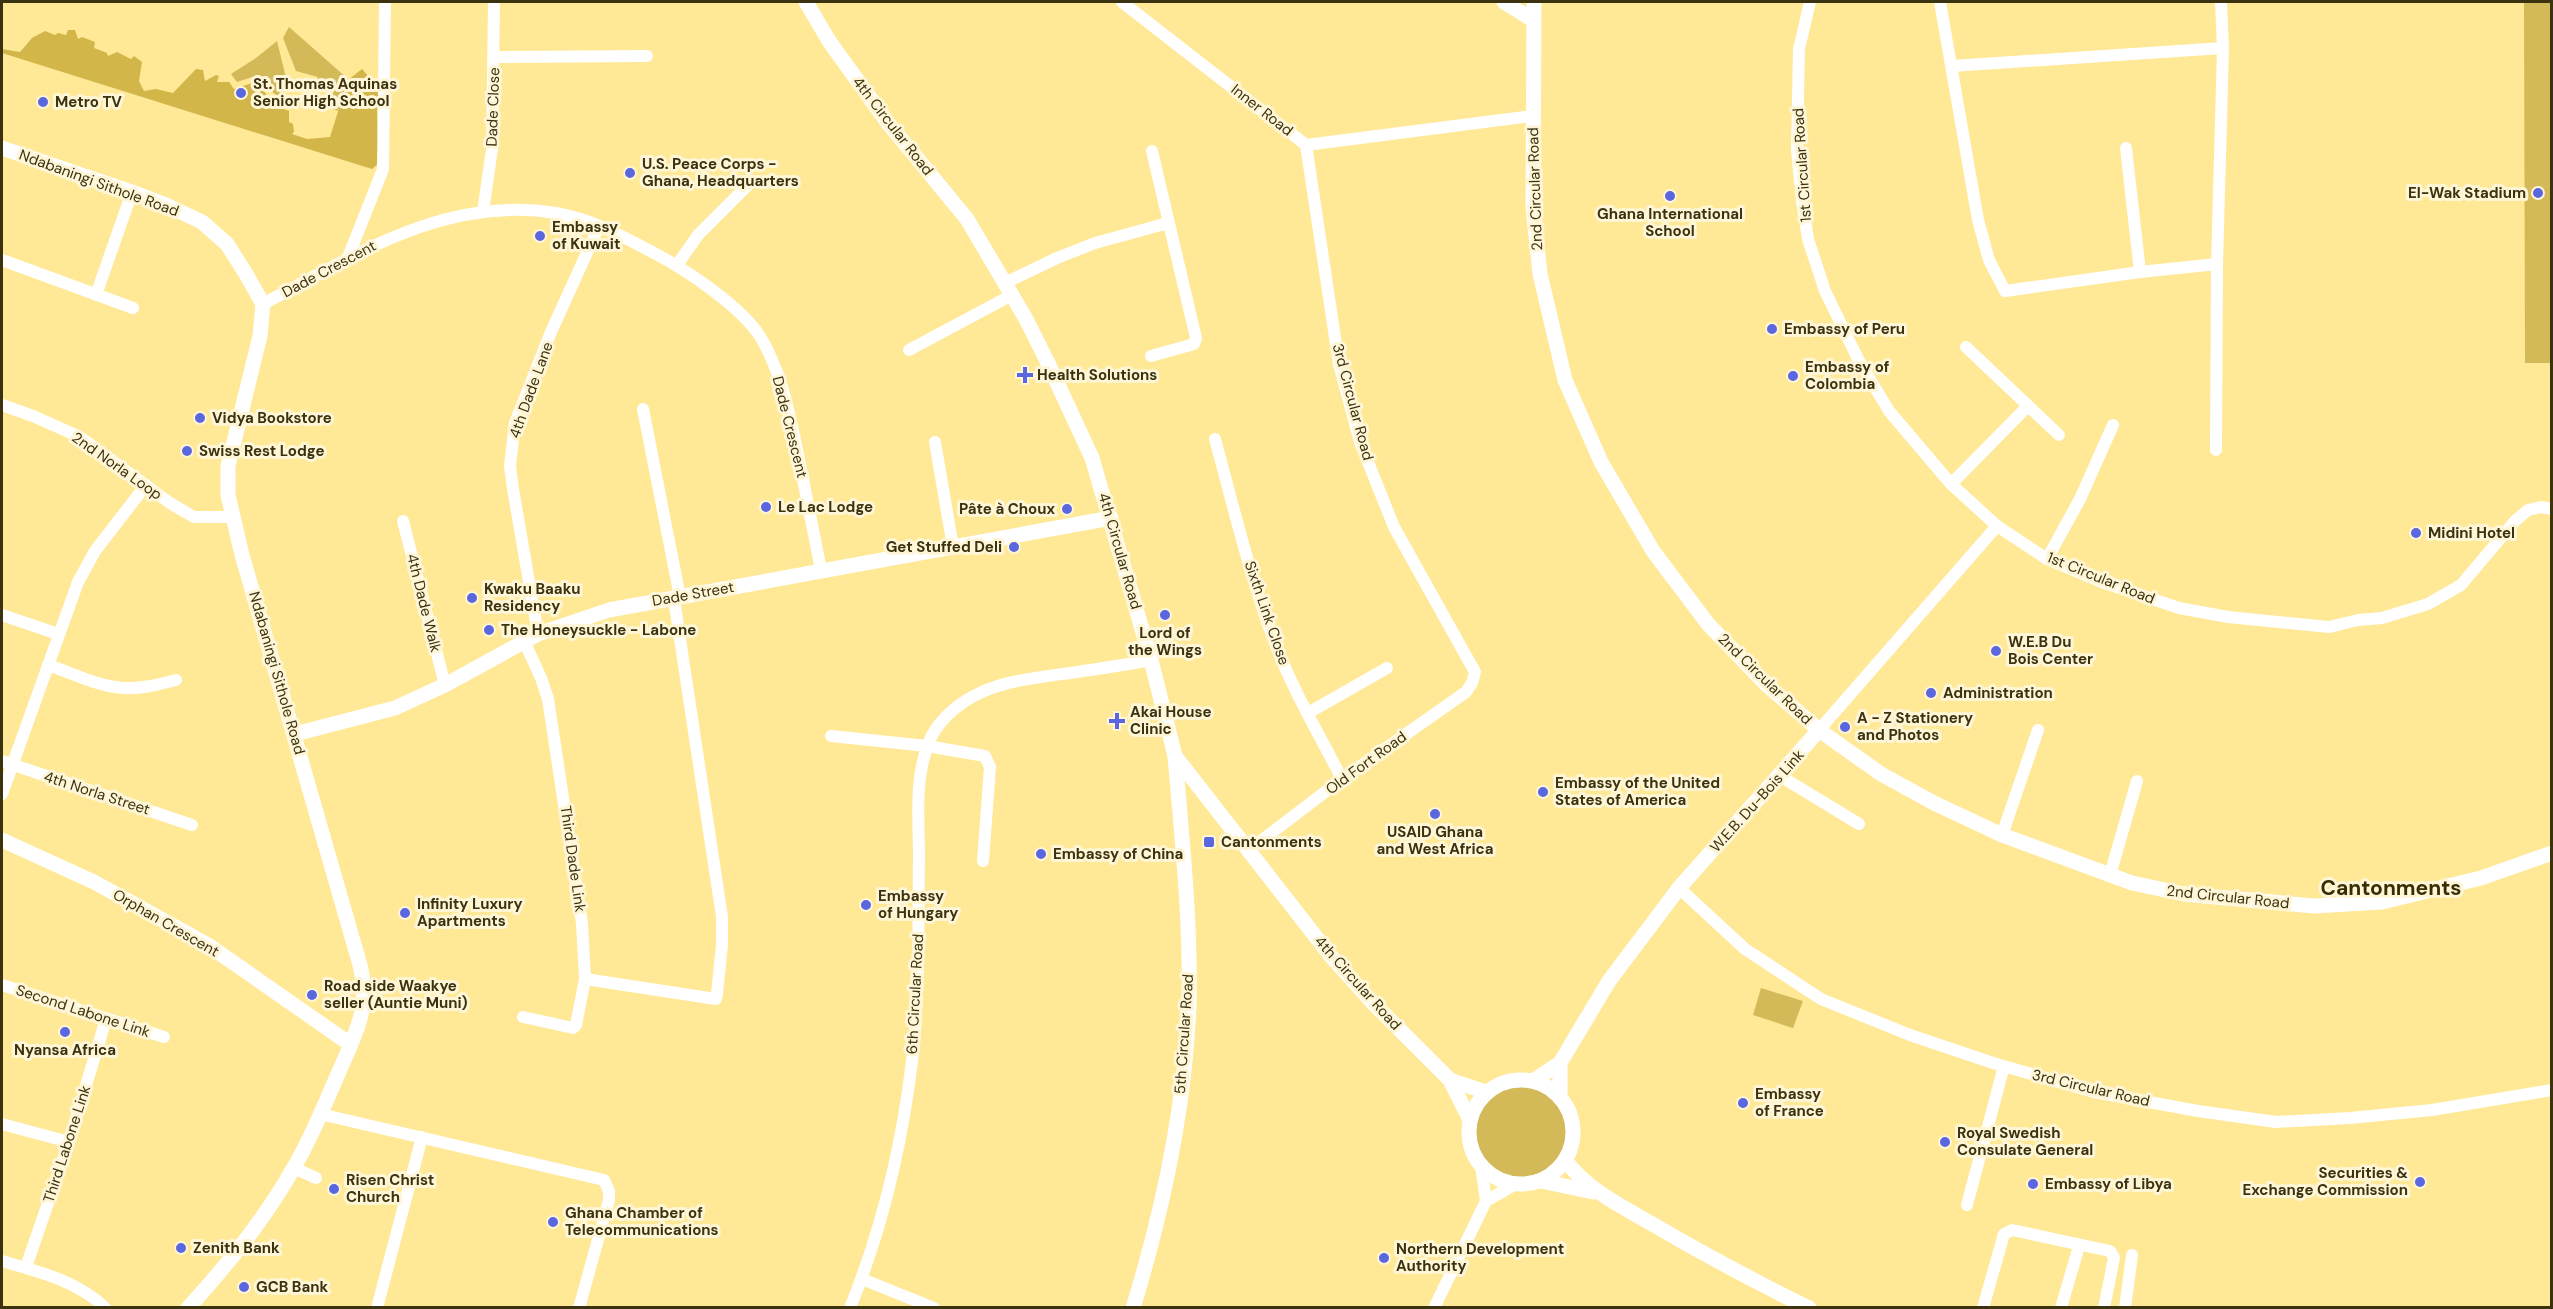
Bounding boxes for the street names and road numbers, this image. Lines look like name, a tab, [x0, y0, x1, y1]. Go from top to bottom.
street label: Dade Close	[482, 67, 504, 147]
street label: 4th Circular Road	[848, 72, 938, 180]
street label: Inner Road	[1227, 79, 1297, 141]
street label: 1st Circular Road	[1788, 107, 1816, 223]
street label: 2nd Circular Road	[1523, 127, 1547, 251]
street label: Ndabaningi Sithole Road	[16, 145, 182, 221]
street label: Dade Crescent	[278, 236, 380, 302]
street label: 4th Dade Lane	[504, 339, 558, 441]
street label: 3rd Circular Road	[1328, 341, 1378, 463]
street label: Dade Crescent	[768, 374, 812, 480]
street label: 2nd Norla Loop	[68, 427, 166, 505]
street label: 4th Circular Road	[1094, 490, 1146, 612]
street label: 1st Circular Road	[2044, 547, 2158, 609]
street label: 4th Dade Walk	[402, 552, 446, 655]
street label: Sixth Link Close	[1240, 558, 1294, 668]
street label: Dade Street	[650, 577, 736, 611]
street label: Ndabaningi Sithole Road	[244, 589, 310, 757]
street label: 2nd Circular Road	[1714, 629, 1816, 729]
street label: Old Fort Road	[1322, 727, 1410, 799]
street label: W.E.B. Du-Bois Link	[1706, 745, 1809, 857]
street label: 4th Norla Street	[41, 766, 153, 820]
street label: Third Dade Link	[556, 804, 590, 914]
street label: 2nd Circular Road	[2166, 881, 2290, 913]
street label: Orphan Crescent	[109, 884, 223, 962]
street label: 4th Circular Road	[1310, 932, 1406, 1034]
street label: 6th Circular Road	[902, 933, 928, 1055]
street label: 5th Circular Road	[1170, 973, 1198, 1095]
street label: Second Labone Link	[13, 980, 153, 1042]
street label: 3rd Circular Road	[2030, 1065, 2152, 1111]
street label: Third Labone Link	[39, 1082, 96, 1205]

